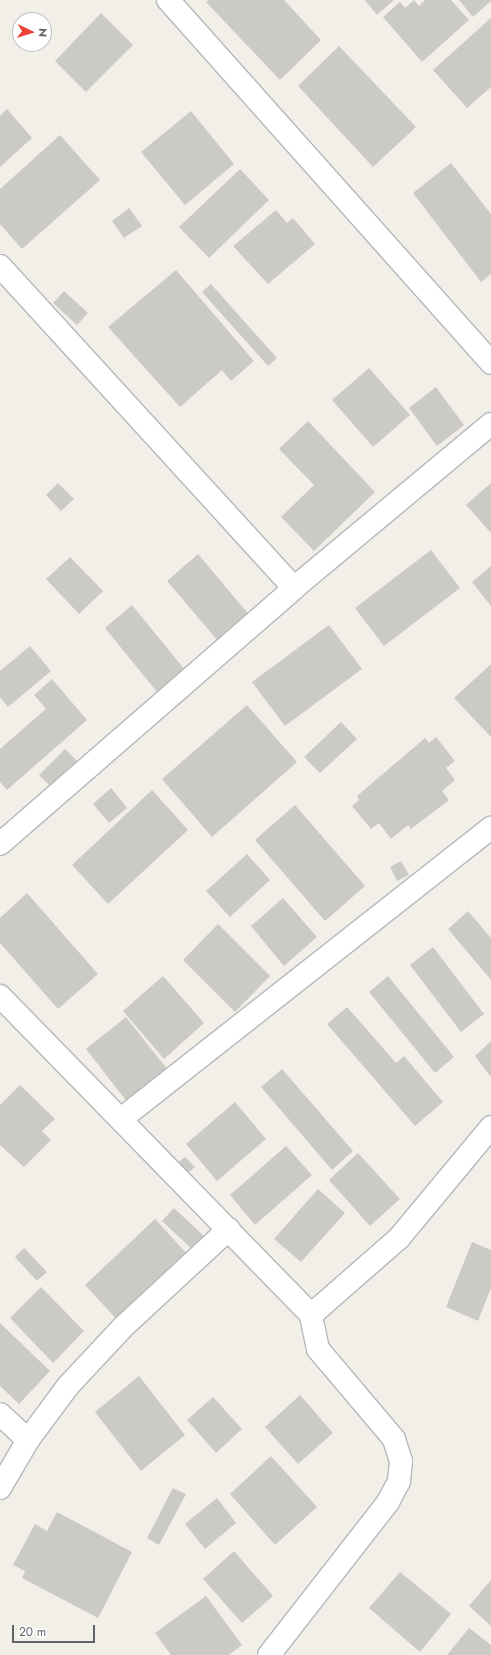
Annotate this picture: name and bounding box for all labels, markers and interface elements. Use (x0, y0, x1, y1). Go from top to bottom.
north arrow (12, 12, 52, 52)
text: N (35, 28, 51, 38)
scale bar (14, 1617, 97, 1643)
text: 20 m (19, 1623, 46, 1641)

